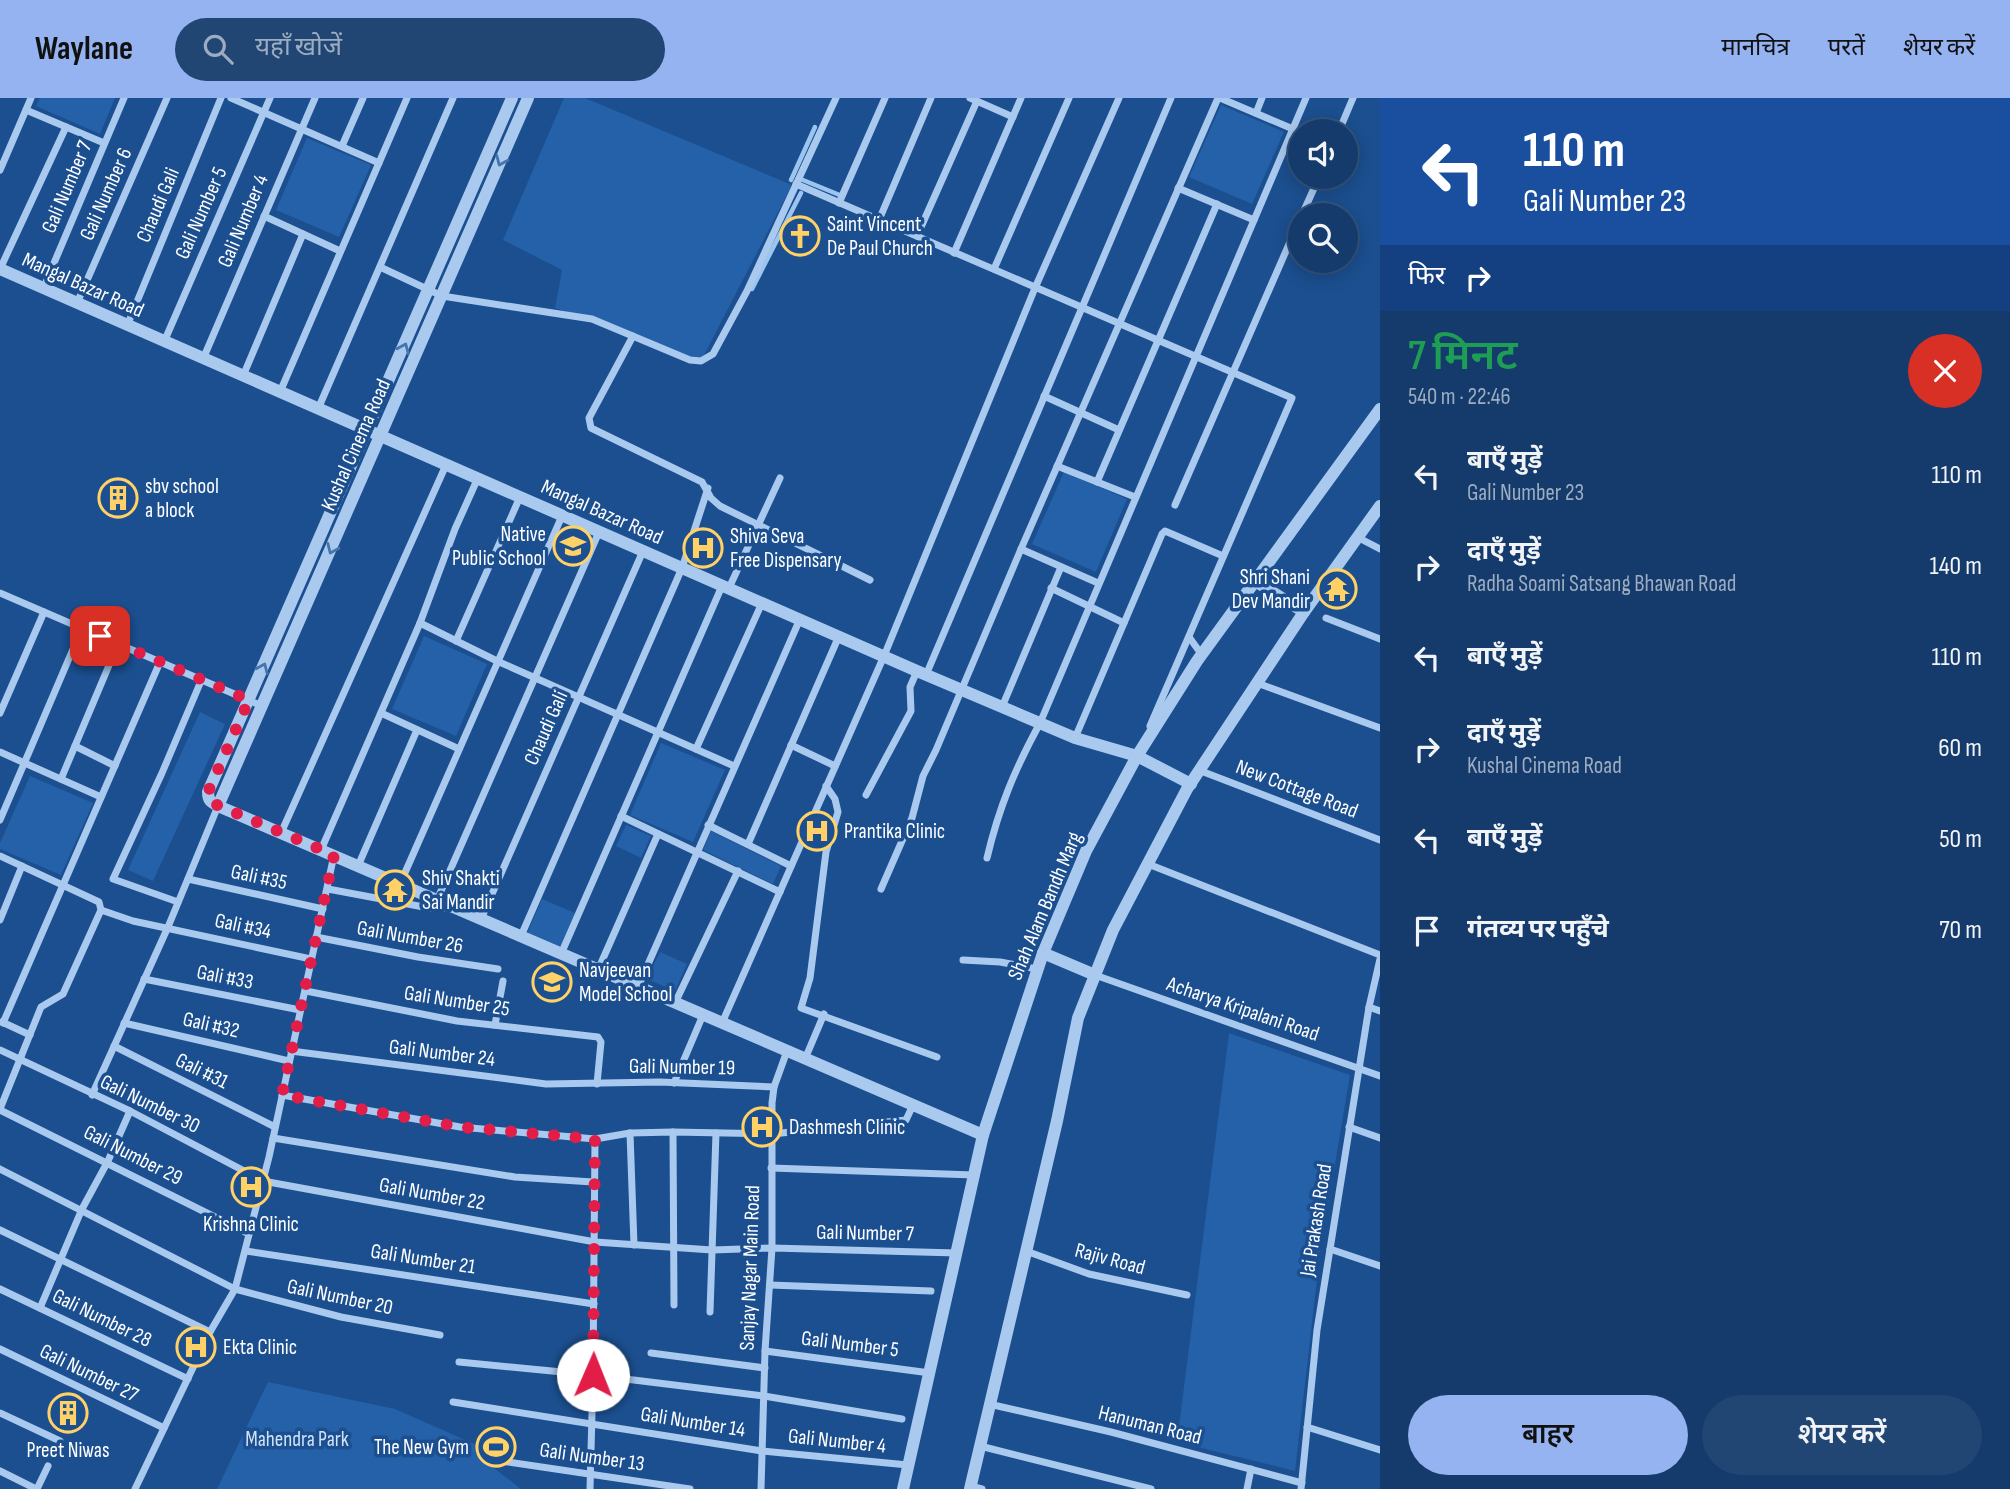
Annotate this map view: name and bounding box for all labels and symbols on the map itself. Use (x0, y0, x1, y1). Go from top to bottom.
street label: Gali Number 7 (36, 136, 98, 237)
street label: Gali Number 6 (74, 144, 138, 244)
one-way arrow (495, 153, 509, 166)
street label: Gali Number 5 (170, 163, 232, 263)
street label: Chaudi Gali (131, 164, 185, 246)
street label: Gali Number 4 (212, 171, 274, 271)
place label: Saint Vincent De Paul Church (827, 212, 933, 261)
church icon: Saint Vincent De Paul Church (779, 215, 821, 257)
street label: Mangal Bazar Road (18, 247, 148, 323)
one-way arrow (396, 342, 410, 355)
street label: Kushal Cinema Road (316, 375, 396, 515)
place label: sbv school a block (145, 474, 219, 523)
street label: Mangal Bazar Road (537, 474, 667, 550)
building icon: sbv school a block (97, 477, 139, 519)
place label: Native Public School (452, 522, 546, 571)
place label: Shiva Seva Free Dispensary (730, 524, 842, 573)
school or university icon: Native Public School (552, 525, 594, 567)
hospital icon: Shiva Seva Free Dispensary (682, 527, 724, 569)
one-way arrow (326, 542, 340, 554)
place label: Shri Shani Dev Mandir (1232, 565, 1310, 614)
temple icon: Shri Shani Dev Mandir (1316, 568, 1358, 610)
pin (70, 606, 130, 666)
one-way arrow (255, 663, 269, 675)
street label: Chaudi Gali (519, 687, 573, 769)
street label: New Cottage Road (1232, 754, 1362, 824)
hospital icon: Prantika Clinic (796, 810, 838, 852)
place label: Prantika Clinic (844, 819, 945, 844)
street label: Shah Alam Bandh Marg (1003, 828, 1087, 984)
street label: Gali #35 (229, 859, 289, 895)
place label: Shiv Shakti Sai Mandir (422, 866, 500, 915)
temple icon: Shiv Shakti Sai Mandir (374, 869, 416, 911)
street label: Gali #34 (212, 908, 274, 944)
street label: Gali Number 26 (355, 915, 465, 959)
place label: Navjeevan Model School (579, 958, 672, 1007)
street label: Gali #33 (195, 959, 255, 995)
school or university icon: Navjeevan Model School (531, 961, 573, 1003)
street label: Acharya Kripalani Road (1163, 971, 1322, 1047)
street label: Gali Number 25 (402, 980, 512, 1022)
street label: Gali #32 (180, 1006, 242, 1044)
street label: Gali Number 24 (387, 1034, 497, 1072)
street label: Gali #31 (171, 1048, 233, 1095)
street label: Gali Number 19 (629, 1054, 735, 1080)
street label: Gali Number 30 (96, 1069, 204, 1139)
hospital icon: Dashmesh Clinic (741, 1106, 783, 1148)
place label: Dashmesh Clinic (789, 1115, 905, 1140)
street label: Gali Number 29 (79, 1119, 187, 1191)
street label: Jai Prakash Road (1295, 1162, 1337, 1279)
hospital icon: Krishna Clinic (230, 1166, 272, 1208)
street label: Gali Number 22 (377, 1172, 487, 1216)
street label: Sanjay Nagar Main Road (735, 1185, 765, 1351)
place label: Krishna Clinic (203, 1212, 299, 1237)
street label: Gali Number 7 (816, 1220, 915, 1246)
street label: Gali Number 21 (369, 1238, 478, 1280)
street label: Rajiv Road (1072, 1238, 1148, 1280)
street label: Gali Number 20 (285, 1274, 395, 1320)
street label: Gali Number 28 (48, 1283, 156, 1353)
hospital icon: Ekta Clinic (175, 1326, 217, 1368)
street label: Gali Number 5 (800, 1326, 900, 1362)
place label: Ekta Clinic (223, 1335, 297, 1360)
street label: Gali Number 27 (36, 1338, 143, 1408)
position arrow (556, 1338, 630, 1412)
building icon: Preet Niwas (47, 1392, 89, 1434)
street label: Hanuman Road (1096, 1400, 1204, 1450)
street label: Gali Number 14 (639, 1401, 747, 1443)
street label: Gali Number 4 (787, 1423, 887, 1459)
sports icon: The New Gym (475, 1426, 517, 1468)
park label: Mahendra Park (245, 1427, 349, 1452)
place label: The New Gym (374, 1435, 469, 1460)
street label: Gali Number 13 (538, 1437, 646, 1477)
place label: Preet Niwas (27, 1438, 109, 1463)

